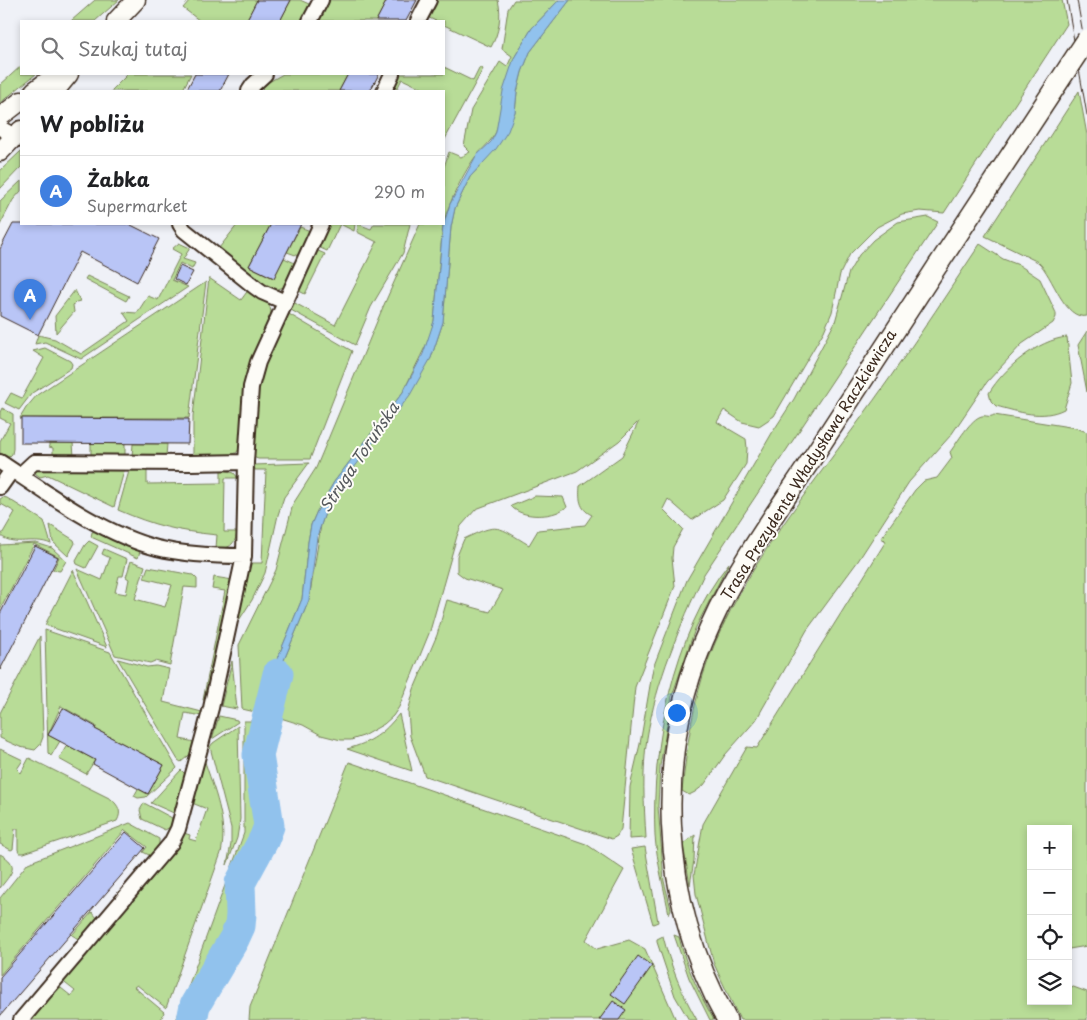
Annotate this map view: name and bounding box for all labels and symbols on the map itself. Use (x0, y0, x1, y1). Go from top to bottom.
pin: A (14, 279, 46, 320)
street label: Trasa Prezydenta Władysława Raczkiewicza (714, 324, 901, 604)
water label: Struga Toruńska (312, 396, 404, 516)
your location (664, 700, 690, 726)

